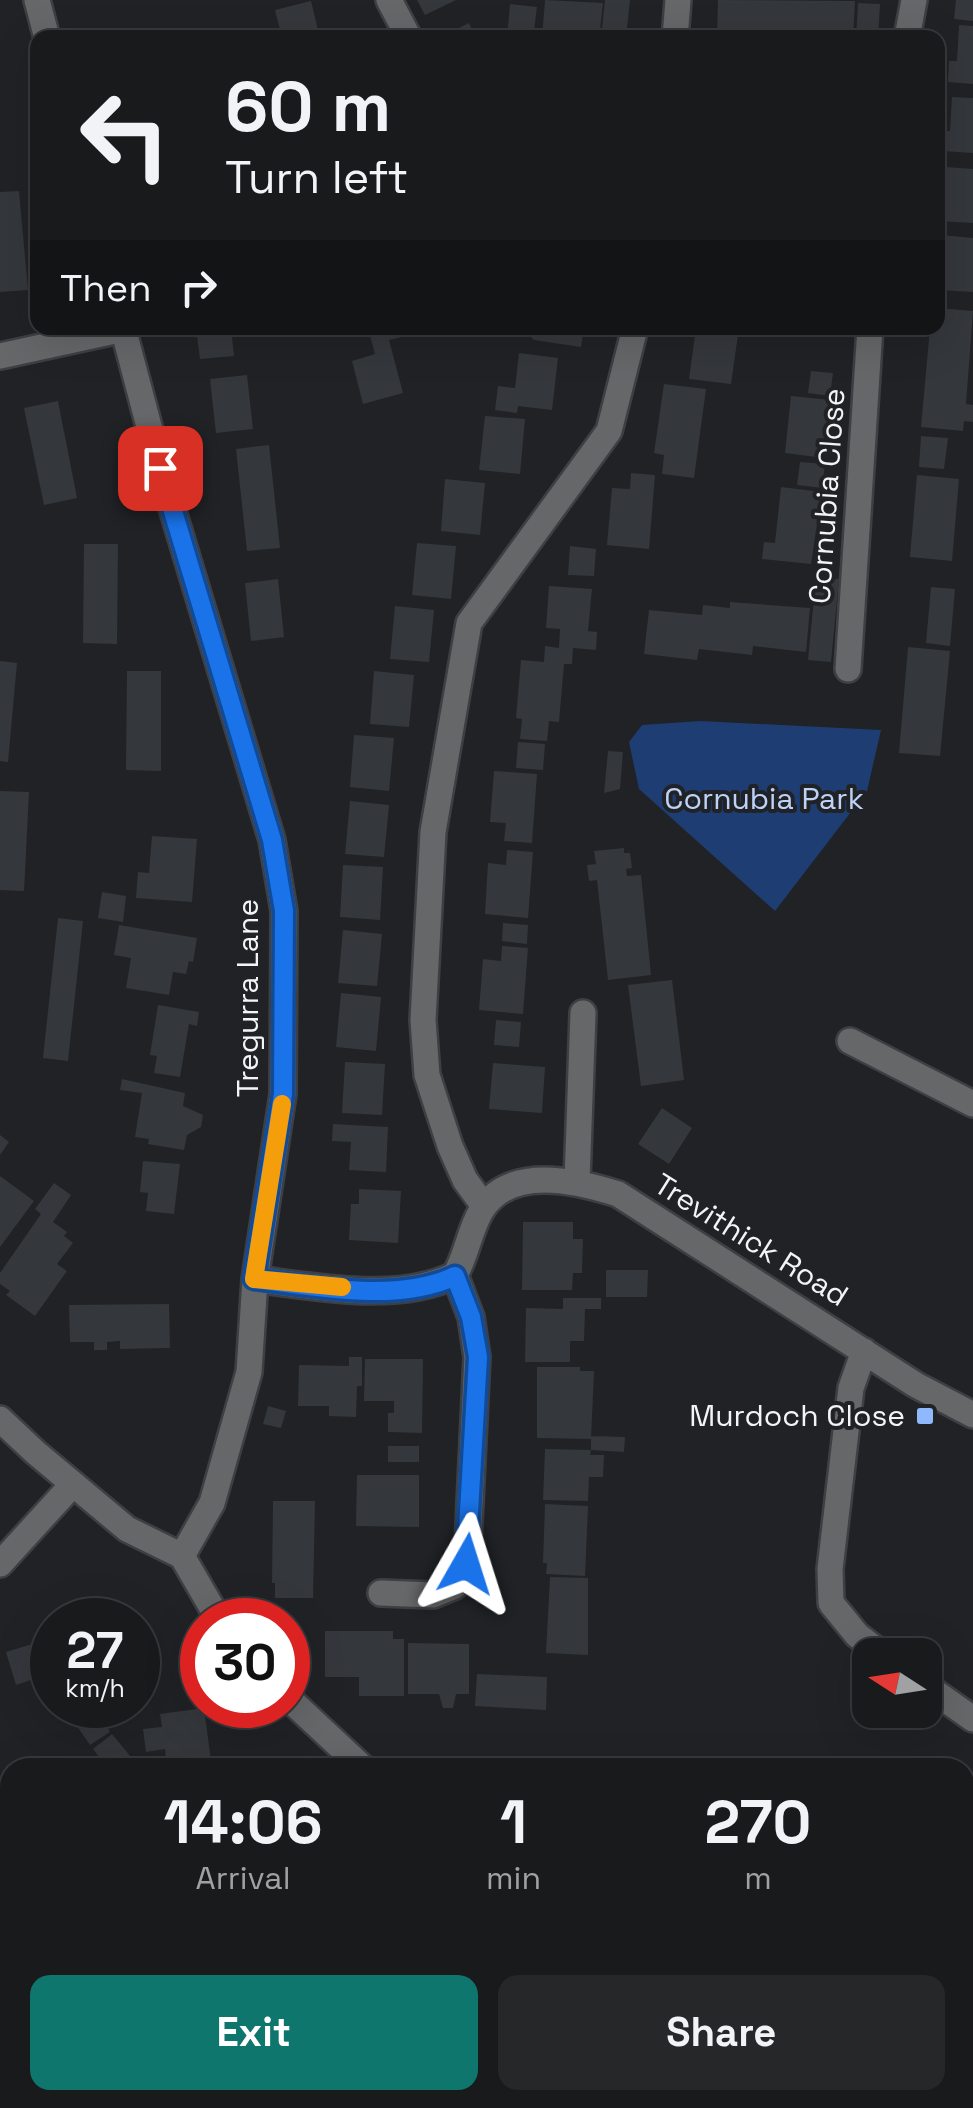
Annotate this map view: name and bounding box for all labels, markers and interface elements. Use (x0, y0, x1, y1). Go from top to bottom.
text: 60 m (225, 62, 391, 151)
icon: left (60, 70, 190, 200)
text: Turn left (225, 149, 408, 206)
icon: right (171, 260, 226, 315)
text: Then (60, 264, 151, 312)
street label: Cornubia Close (800, 387, 853, 605)
pin (118, 426, 203, 511)
icon: arrive (133, 441, 188, 496)
park label: Cornubia Park (664, 779, 864, 818)
street label: Tregurra Lane (228, 899, 267, 1097)
street label: Trevithick Road (647, 1164, 856, 1315)
place label: Murdoch Close (689, 1396, 905, 1435)
marker: Murdoch Close (914, 1405, 936, 1427)
position arrow (414, 1512, 518, 1616)
speed limit sign: 30 (180, 1598, 310, 1728)
text: 27 (67, 1619, 123, 1683)
north arrow (852, 1638, 942, 1728)
map controls (852, 1638, 942, 1728)
text: km/h (65, 1672, 125, 1704)
text: 14:06 (163, 1784, 323, 1861)
text: 1 (500, 1784, 527, 1861)
text: 270 (705, 1784, 811, 1861)
text: Arrival (195, 1858, 291, 1898)
text: min (486, 1858, 541, 1898)
text: m (744, 1858, 772, 1898)
button: Exit (30, 1975, 478, 2090)
button: Share (498, 1975, 945, 2090)

